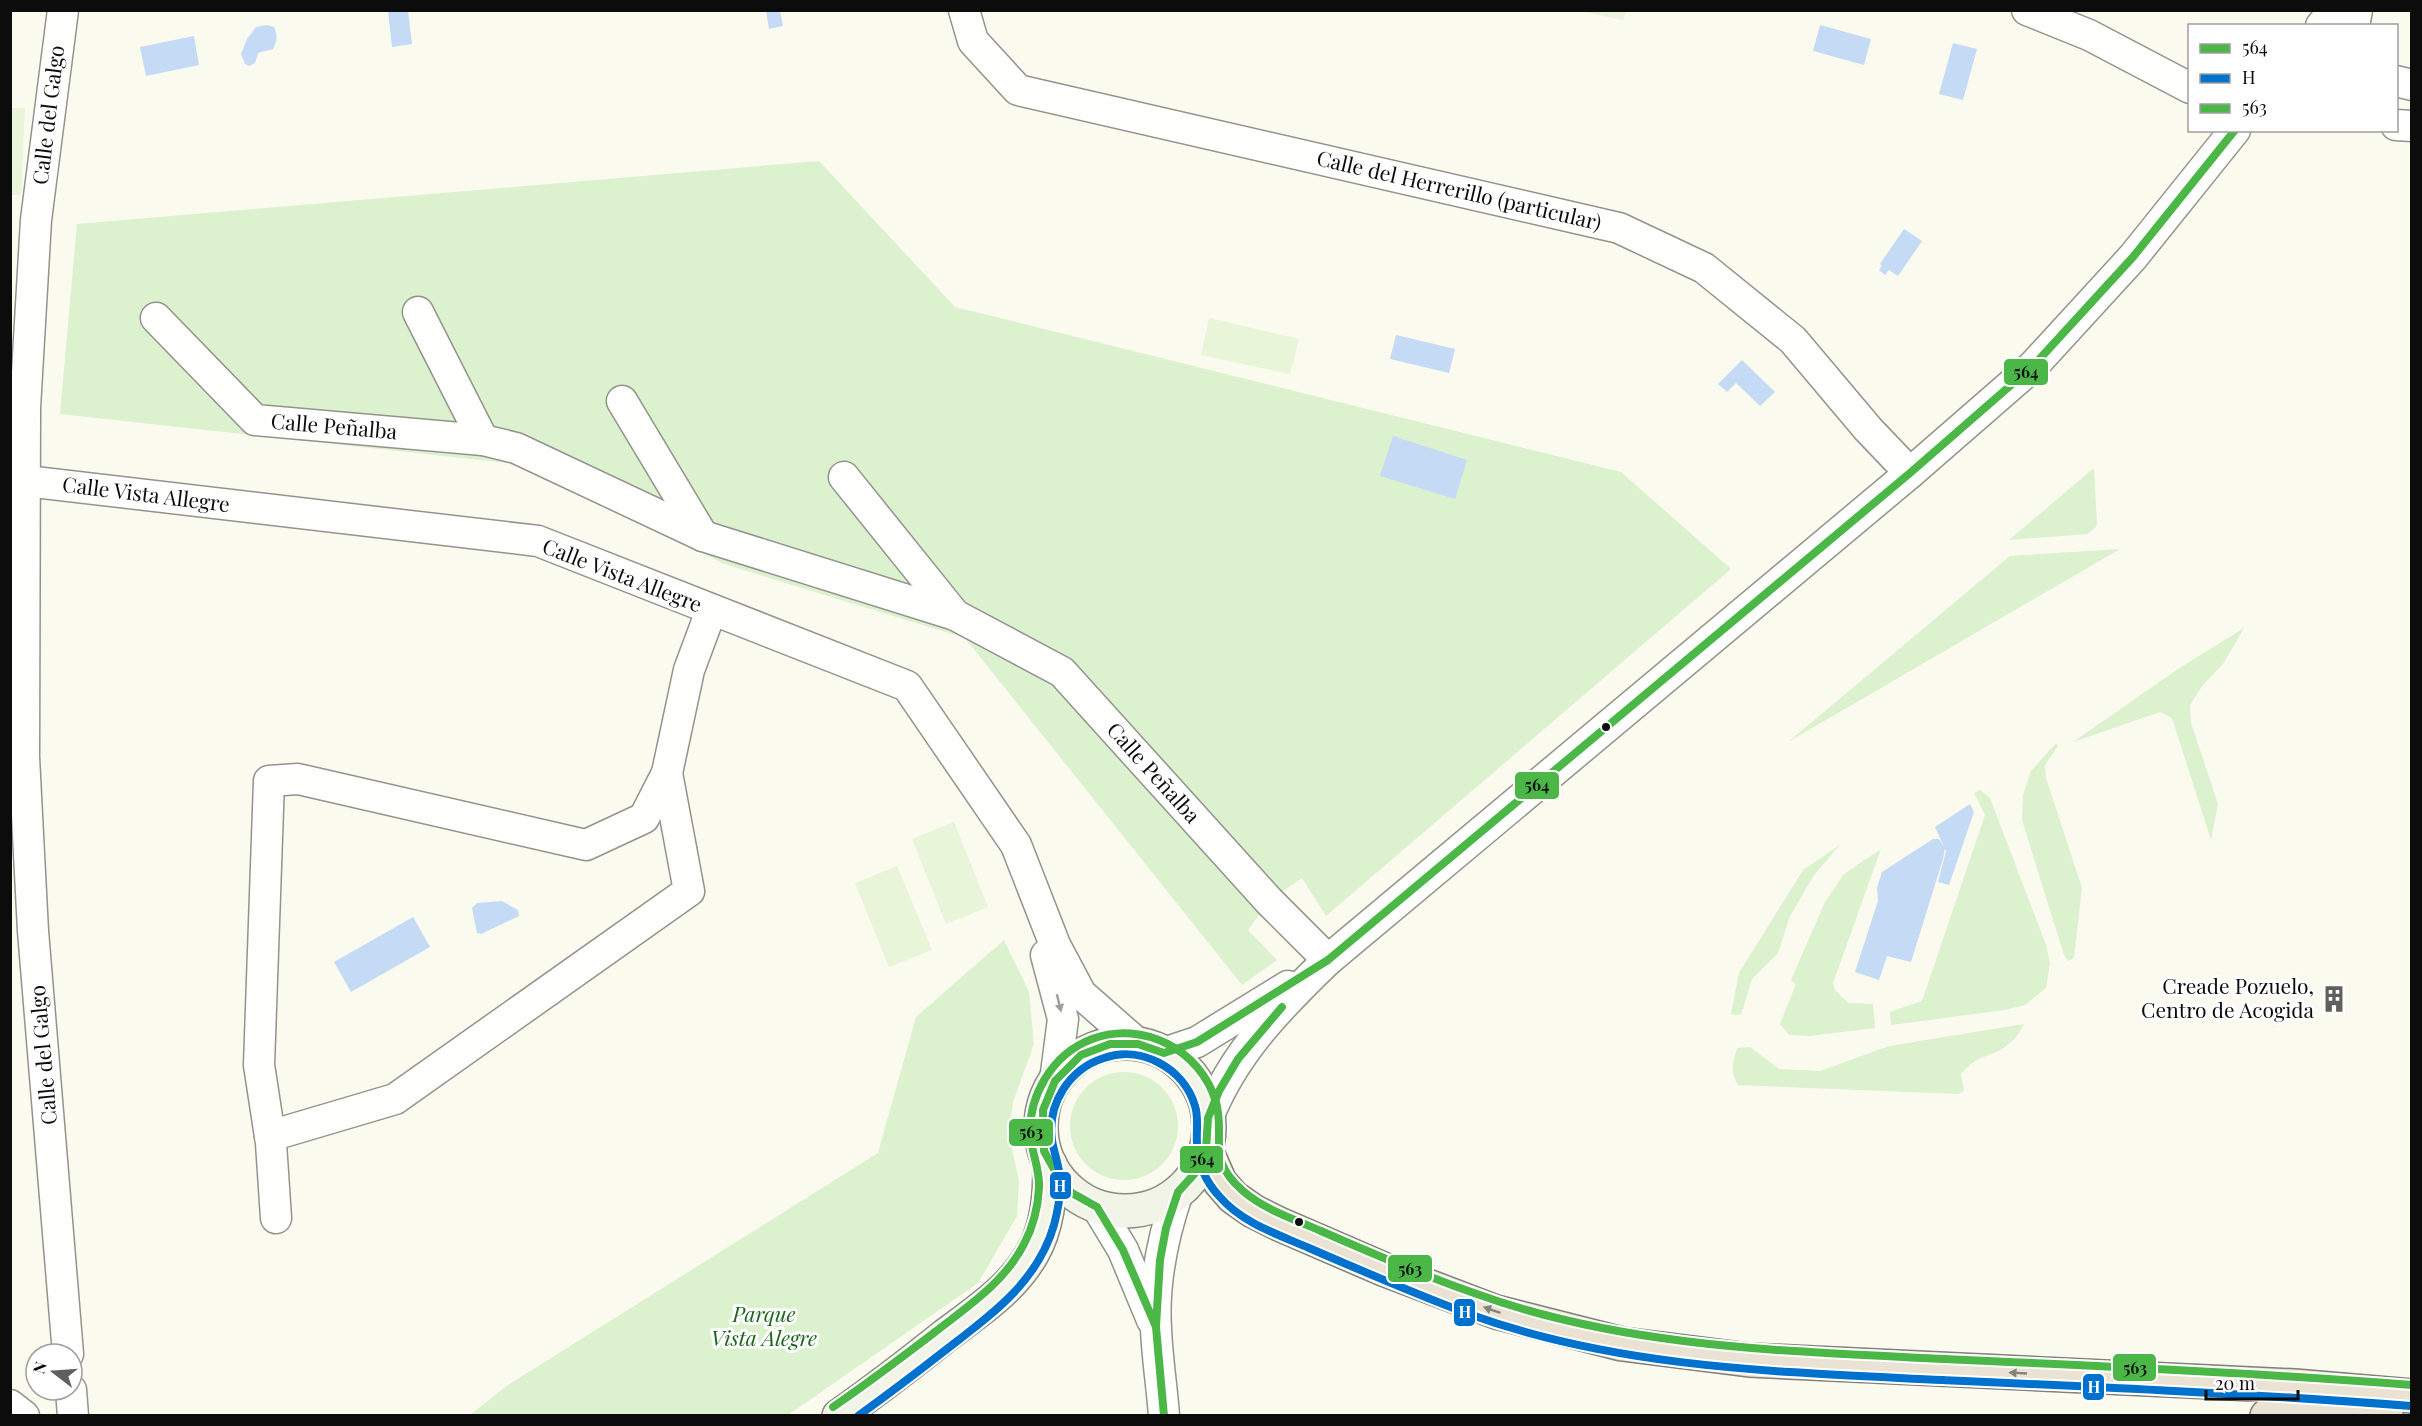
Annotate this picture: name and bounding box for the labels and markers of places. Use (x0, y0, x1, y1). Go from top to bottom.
unlabelled marker (1600, 721, 1612, 733)
place label: Creade Pozuelo, Centro de Acogida (2141, 971, 2315, 1023)
building icon: Creade Pozuelo, Centro de Acogida (2319, 984, 2349, 1014)
unlabelled marker (1293, 1216, 1305, 1228)

